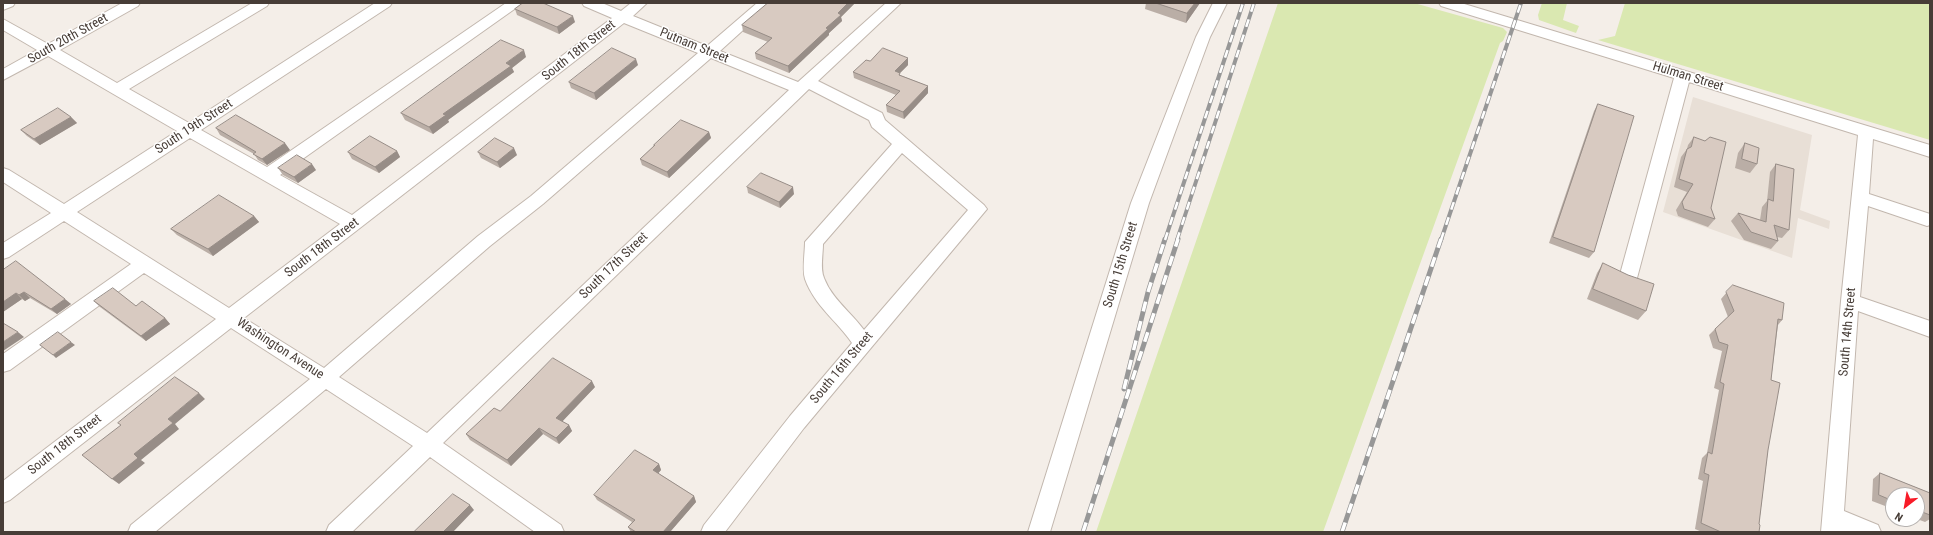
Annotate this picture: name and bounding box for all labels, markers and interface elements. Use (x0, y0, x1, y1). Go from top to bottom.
street label: South 20th Street (25, 11, 111, 67)
street label: South 18th Street (539, 17, 619, 85)
street label: Putnam Street (657, 25, 731, 67)
street label: Hulman Street (1651, 59, 1725, 95)
street label: South 19th Street (152, 96, 236, 158)
street label: South 18th Street (282, 215, 362, 281)
street label: South 15th Street (1101, 220, 1141, 310)
street label: South 17th Street (577, 229, 651, 303)
street label: South 14th Street (1836, 287, 1860, 377)
street label: Washington Avenue (233, 315, 327, 383)
street label: South 16th Street (807, 329, 877, 407)
street label: South 18th Street (25, 411, 105, 479)
north arrow (1885, 487, 1925, 527)
text: N (1893, 510, 1905, 524)

